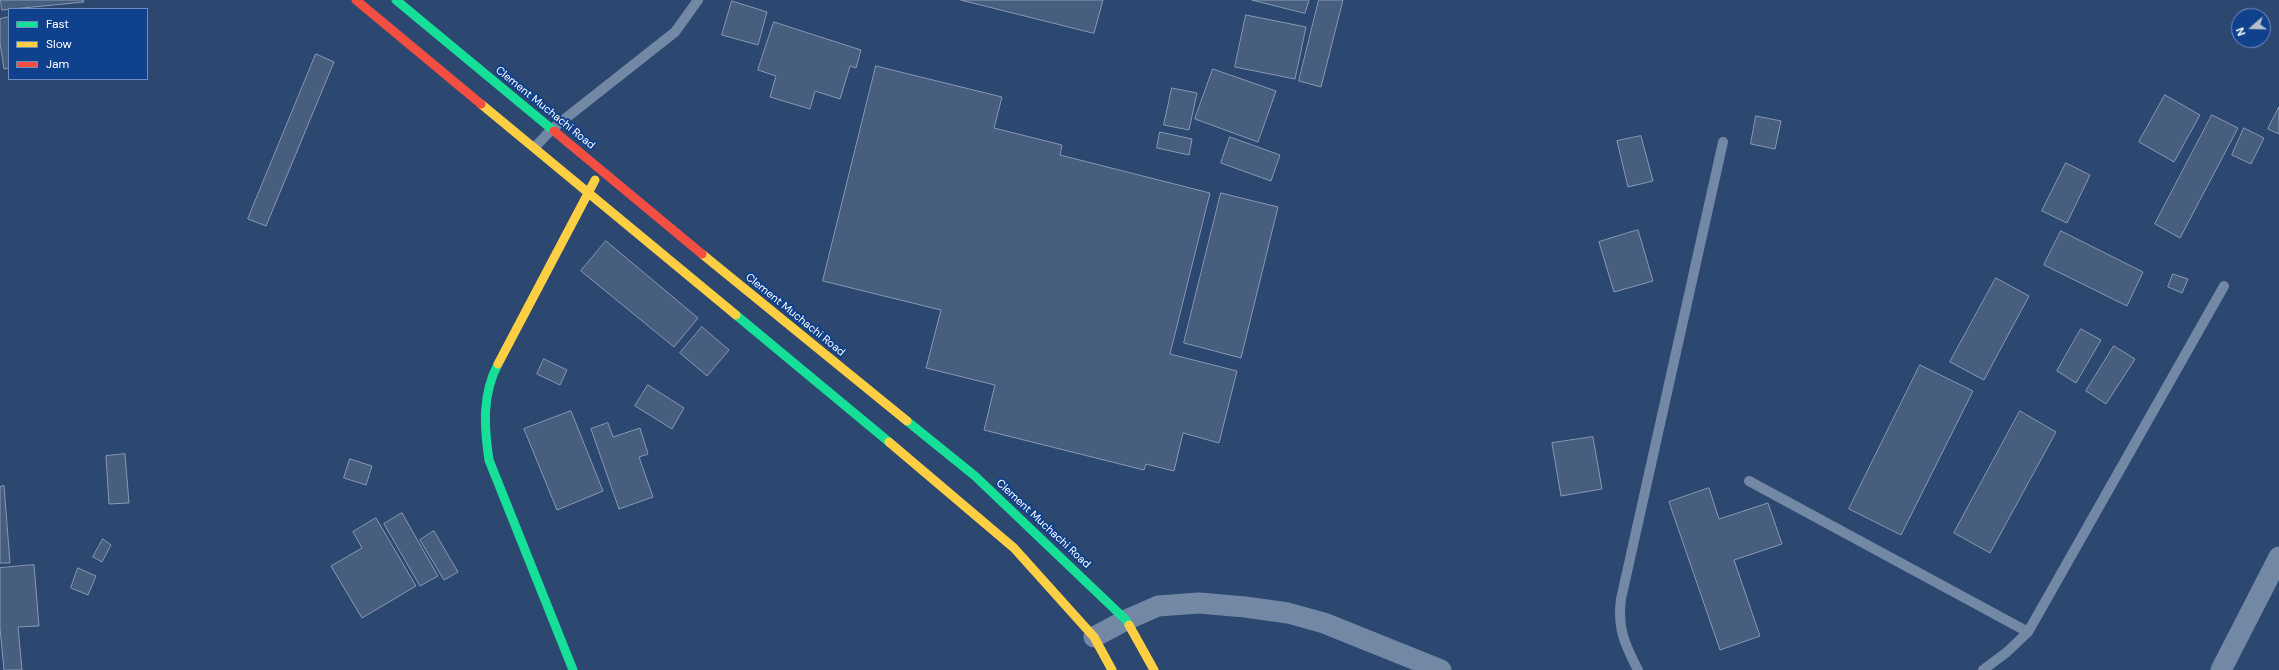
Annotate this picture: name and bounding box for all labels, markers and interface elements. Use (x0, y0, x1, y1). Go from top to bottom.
legend (8, 8, 148, 80)
north arrow (2231, 8, 2271, 48)
text: Fast (46, 16, 69, 32)
text: N (2233, 26, 2249, 38)
text: Slow (46, 36, 72, 52)
text: Jam (46, 56, 69, 72)
street label: Clement Muchachi Road (493, 64, 597, 152)
street label: Clement Muchachi Road (743, 271, 847, 359)
street label: Clement Muchachi Road (993, 477, 1093, 571)

